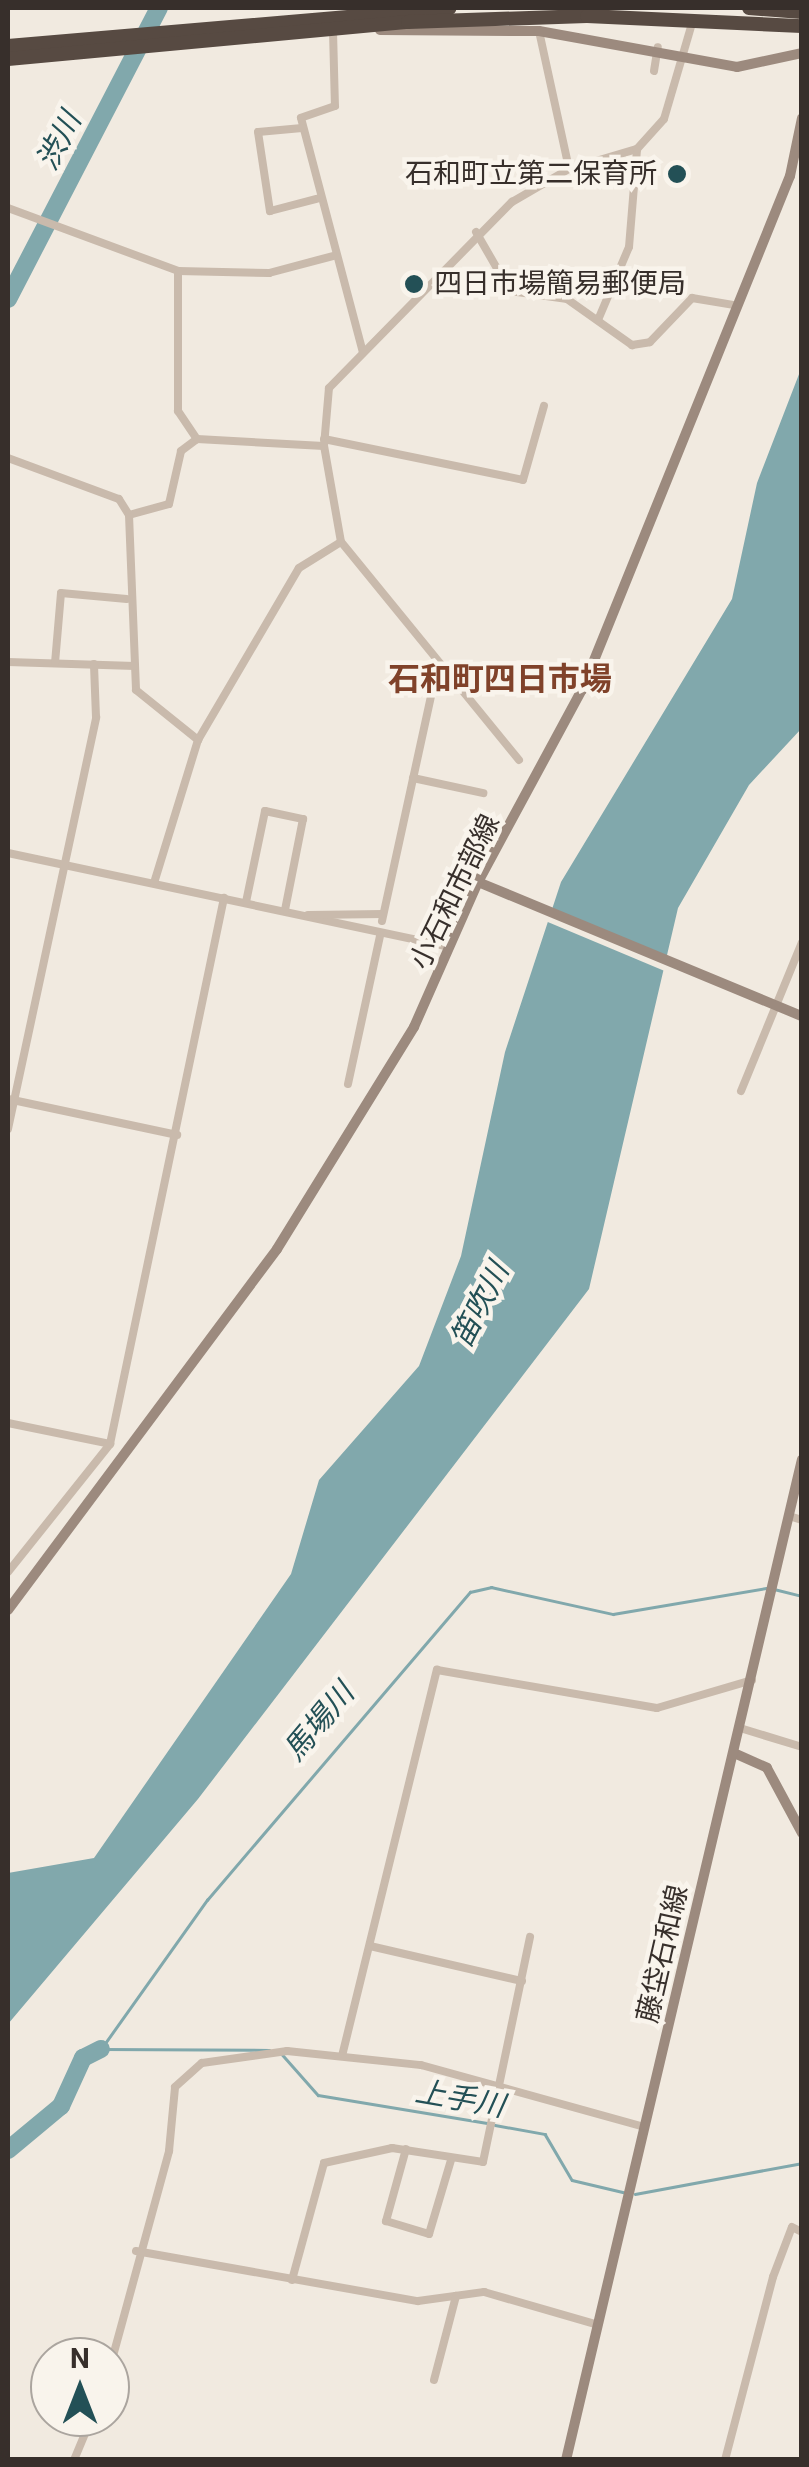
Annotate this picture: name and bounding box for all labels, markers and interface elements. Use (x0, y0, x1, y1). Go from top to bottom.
water label: 渋川 (29, 106, 89, 176)
place label: 石和町立第二保育所 (405, 157, 657, 191)
marker: 石和町立第二保育所 (666, 163, 688, 185)
place label: 四日市場簡易郵便局 (434, 267, 686, 301)
marker: 四日市場簡易郵便局 (403, 273, 425, 295)
district label: 石和町四日市場 (388, 660, 612, 698)
street label: 小石和市部線 (403, 809, 507, 975)
water label: 笛吹川 (444, 1257, 516, 1353)
water label: 馬場川 (276, 1676, 362, 1768)
street label: 藤垈石和線 (631, 1882, 695, 2026)
water label: 上手川 (413, 2073, 507, 2125)
north arrow (30, 2337, 130, 2437)
text: N (70, 2342, 90, 2375)

